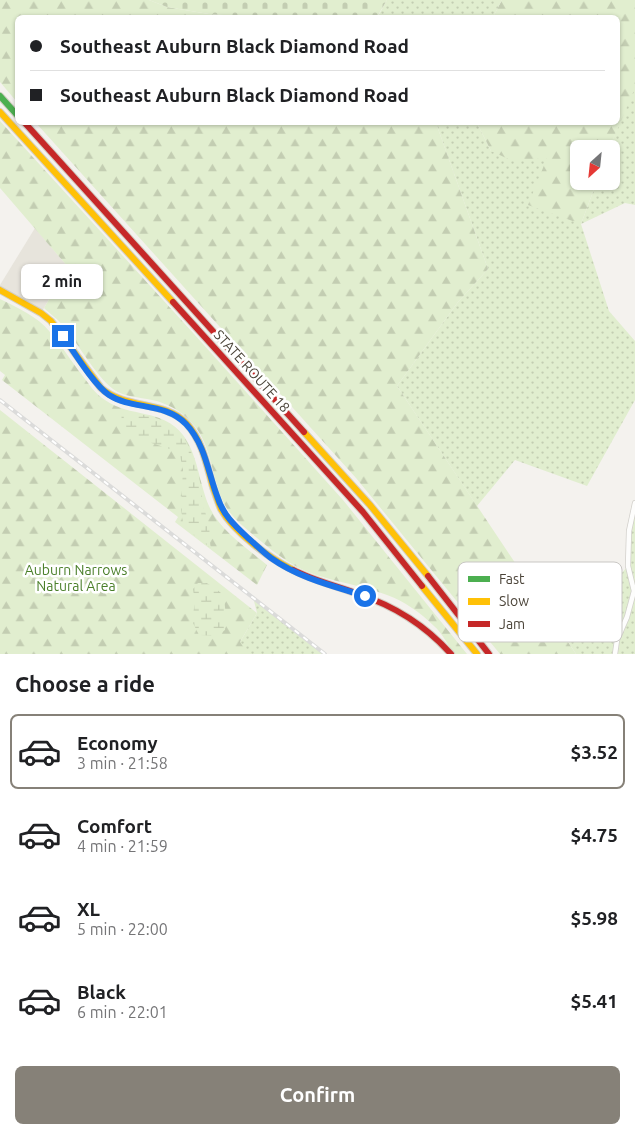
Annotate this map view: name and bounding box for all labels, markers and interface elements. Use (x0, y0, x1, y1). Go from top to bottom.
text: Southeast Auburn Black Diamond Road (60, 35, 409, 57)
text: Southeast Auburn Black Diamond Road (60, 84, 409, 106)
north arrow (570, 140, 620, 190)
map controls (570, 140, 620, 190)
callout: 2 min (22, 264, 104, 298)
text: 2 min (42, 272, 82, 290)
route end (52, 325, 74, 347)
street label: STATE ROUTE 18 (211, 327, 293, 416)
park label: Auburn Narrows Natural Area (25, 562, 127, 594)
legend (458, 562, 622, 642)
text: Fast (499, 571, 525, 587)
route start (354, 585, 376, 607)
text: Slow (499, 593, 529, 609)
text: Jam (499, 616, 525, 632)
text: Choose a ride (15, 671, 155, 696)
icon: car (17, 729, 62, 774)
text: Economy (77, 732, 158, 754)
text: $3.52 (570, 741, 618, 763)
text: 3 min · 21:58 (77, 754, 168, 772)
icon: car (17, 812, 62, 857)
text: Comfort (77, 815, 152, 837)
text: $4.75 (570, 824, 618, 846)
text: 4 min · 21:59 (77, 837, 168, 855)
icon: car (17, 895, 62, 940)
text: XL (77, 898, 100, 920)
text: $5.98 (570, 907, 618, 929)
text: 5 min · 22:00 (77, 920, 168, 938)
icon: car (17, 978, 62, 1023)
text: Black (77, 981, 126, 1003)
text: $5.41 (570, 990, 618, 1012)
text: 6 min · 22:01 (77, 1003, 168, 1021)
button: Confirm (15, 1066, 620, 1124)

